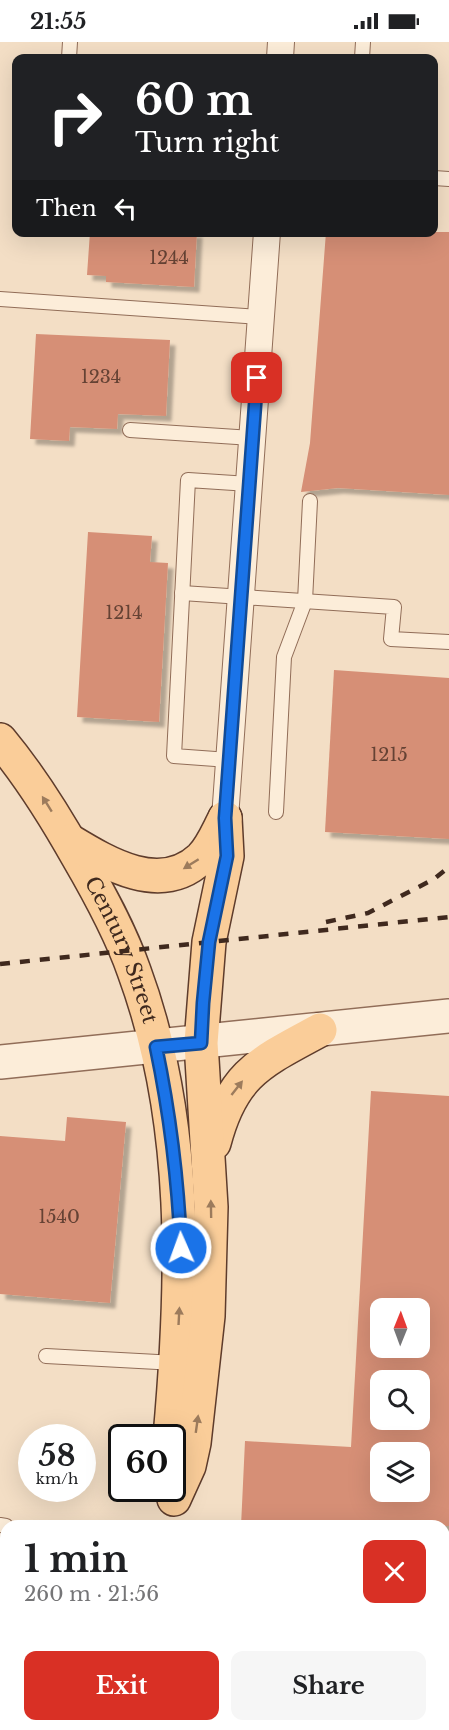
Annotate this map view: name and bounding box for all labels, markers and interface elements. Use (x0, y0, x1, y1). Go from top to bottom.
text: 21:55 (30, 8, 86, 35)
text: 60 m (135, 74, 253, 126)
icon: right (36, 78, 114, 156)
text: Turn right (135, 126, 279, 159)
icon: left (109, 192, 142, 225)
text: Then (36, 195, 97, 222)
house number: 1244 (149, 247, 189, 269)
pin (231, 352, 282, 403)
icon: arrive (240, 361, 273, 394)
house number: 1234 (81, 366, 121, 388)
house number: 1214 (105, 602, 143, 624)
house number: 1215 (370, 744, 408, 766)
one-way arrow (41, 796, 52, 812)
one-way arrow (183, 859, 199, 870)
street label: Century Street (79, 872, 163, 1027)
one-way arrow (231, 1081, 243, 1097)
one-way arrow (206, 1199, 216, 1218)
house number: 1540 (38, 1206, 80, 1228)
position arrow (149, 1216, 213, 1280)
north arrow (370, 1298, 430, 1358)
map controls (370, 1298, 430, 1502)
one-way arrow (174, 1306, 183, 1325)
button: search (370, 1370, 430, 1430)
one-way arrow (192, 1414, 202, 1433)
speed limit sign: 60 (108, 1424, 186, 1502)
text: 58 (39, 1437, 75, 1474)
button: layers (370, 1442, 430, 1502)
text: km/h (36, 1469, 78, 1488)
text: 1 min (24, 1537, 128, 1582)
button: close (363, 1540, 426, 1603)
text: 260 m · 21:56 (24, 1582, 159, 1606)
button: Exit (24, 1651, 219, 1720)
button: Share (231, 1651, 426, 1720)

